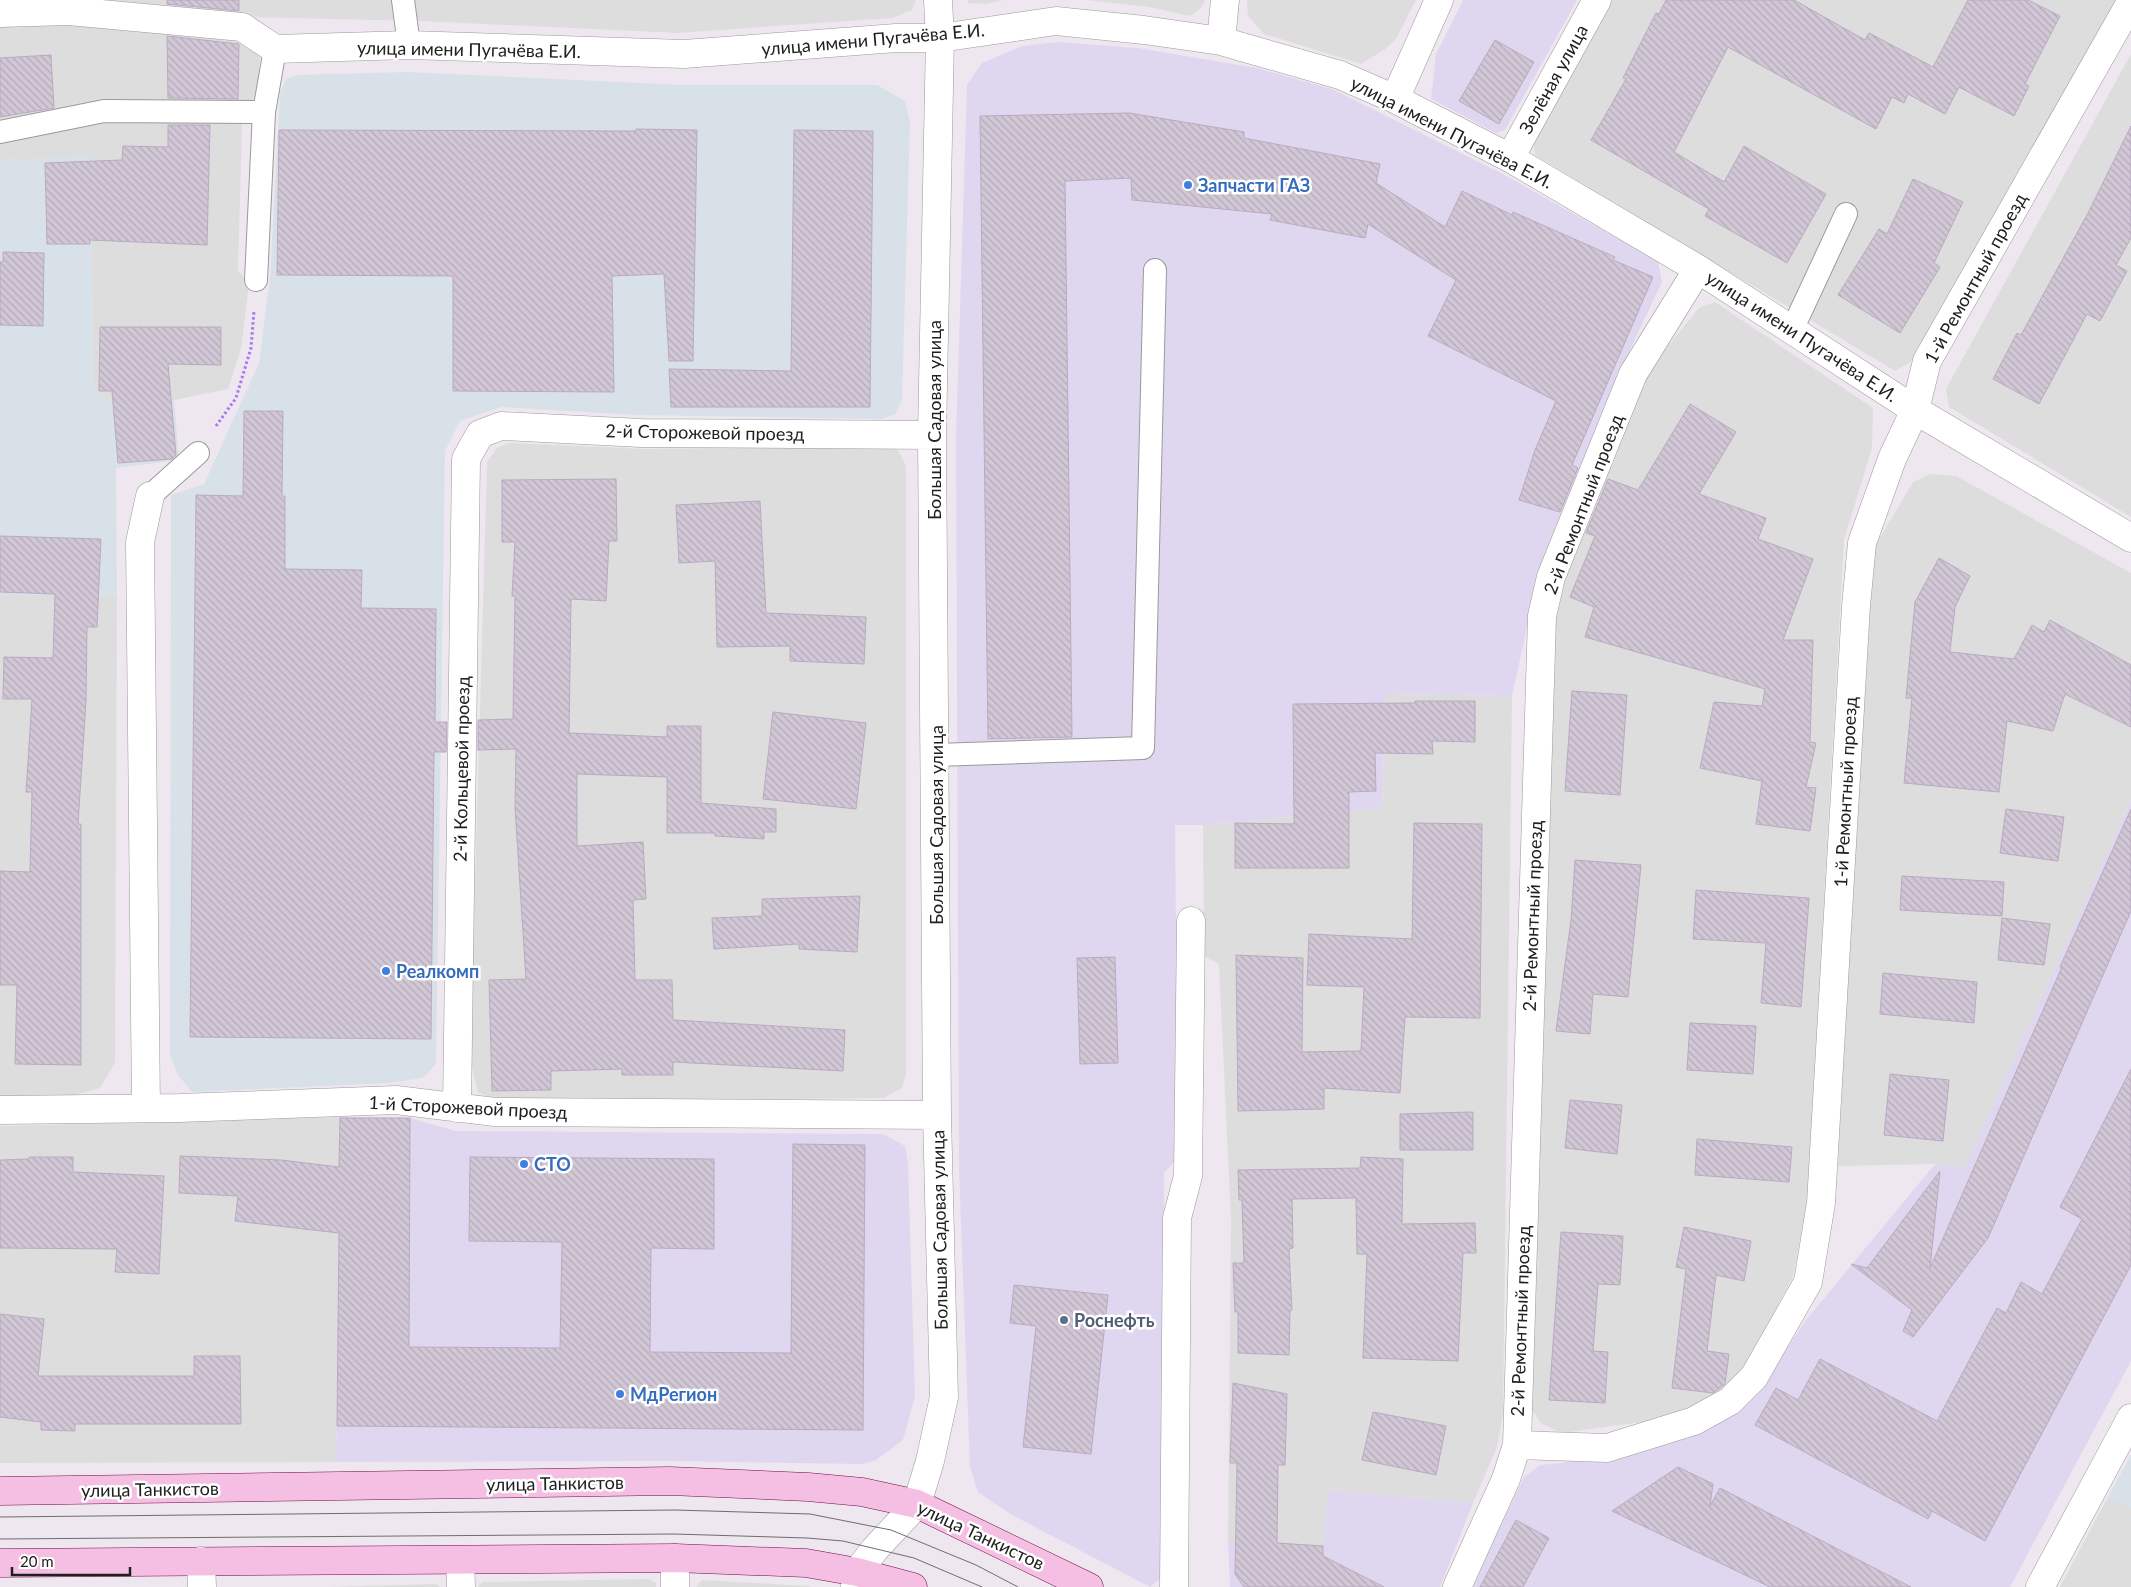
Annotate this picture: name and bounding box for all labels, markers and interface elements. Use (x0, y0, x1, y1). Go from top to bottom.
street label: улица имени Пугачёва Е.И. (760, 18, 986, 60)
street label: Зелёная улица (1514, 21, 1592, 137)
street label: улица имени Пугачёва Е.И. (357, 36, 581, 62)
street label: улица имени Пугачёва Е.И. (1347, 71, 1557, 193)
place label: Запчасти ГАЗ (1198, 174, 1310, 196)
marker: Запчасти ГАЗ (1182, 179, 1194, 191)
street label: 1-й Ремонтный проезд (1919, 189, 2031, 367)
street label: улица имени Пугачёва Е.И. (1702, 266, 1902, 406)
street label: Большая Садовая улица (923, 320, 945, 520)
street label: 2-й Ремонтный проезд (1538, 411, 1628, 597)
street label: 2-й Сторожевой проезд (605, 419, 805, 445)
street label: 2-й Кольцевой проезд (448, 676, 474, 862)
street label: 1-й Ремонтный проезд (1829, 696, 1861, 888)
street label: Большая Садовая улица (925, 725, 947, 925)
street label: 2-й Ремонтный проезд (1518, 820, 1546, 1012)
place label: Реалкомп (396, 960, 479, 982)
marker: Реалкомп (380, 965, 392, 977)
street label: 1-й Сторожевой проезд (368, 1091, 568, 1123)
street label: Большая Садовая улица (926, 1130, 952, 1330)
place label: СТО (534, 1153, 571, 1175)
marker: СТО (518, 1158, 530, 1170)
street label: 2-й Ремонтный проезд (1506, 1225, 1534, 1417)
place label: Роснефть (1074, 1309, 1155, 1331)
marker: Роснефть (1058, 1314, 1070, 1326)
place label: МдРегион (630, 1383, 717, 1405)
marker: МдРегион (614, 1388, 626, 1400)
street label: улица Танкистов (486, 1471, 624, 1495)
street label: улица Танкистов (81, 1477, 219, 1501)
street label: улица Танкистов (914, 1496, 1048, 1574)
scale bar (12, 1544, 130, 1576)
text: 20 m (20, 1552, 54, 1570)

